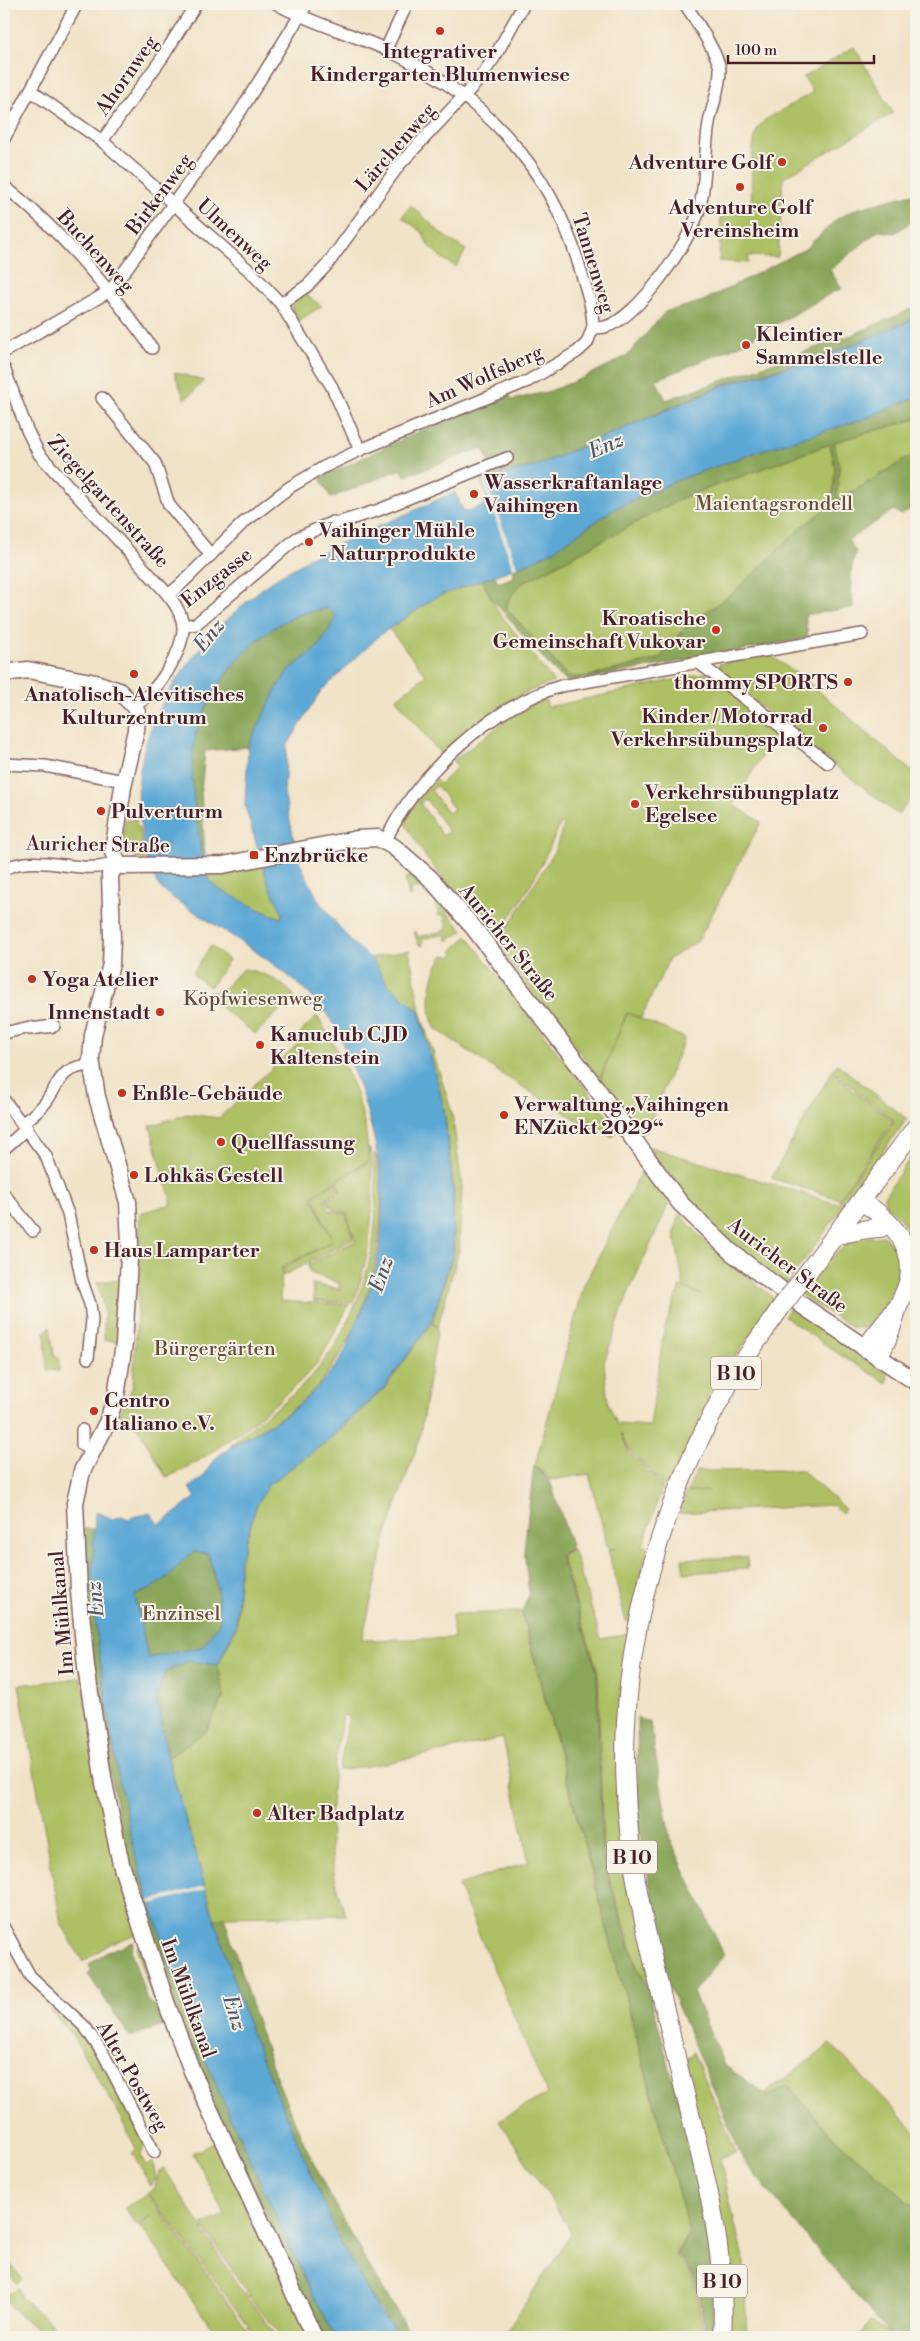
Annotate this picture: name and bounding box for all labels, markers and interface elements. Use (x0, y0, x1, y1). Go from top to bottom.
marker: Integrativer Kindergarten Blumenwiese (434, 25, 446, 37)
street label: Ahornweg (90, 31, 164, 121)
scale bar (728, 32, 874, 64)
place label: Integrativer Kindergarten Blumenwiese (310, 40, 570, 88)
text: 100 m (735, 41, 777, 60)
street label: Lärchenweg (351, 98, 442, 198)
street label: Birkenweg (121, 149, 199, 241)
place label: Adventure Golf (627, 151, 775, 176)
marker: Adventure Golf (776, 156, 788, 168)
marker: Adventure Golf Vereinsheim (734, 181, 746, 193)
street label: Ulmenweg (191, 194, 277, 277)
place label: Adventure Golf Vereinsheim (667, 196, 815, 244)
street label: Buchenweg (50, 204, 139, 299)
street label: Tannenweg (566, 211, 620, 317)
place label: Kleintier Sammelstelle (756, 323, 883, 371)
marker: Kleintier Sammelstelle (740, 339, 752, 351)
street label: Am Wolfsberg (421, 340, 548, 415)
water label: Enz (584, 427, 628, 465)
street label: Ziegelgartenstraße (42, 430, 174, 574)
place label: Wasserkraftanlage Vaihingen (483, 471, 663, 519)
marker: Wasserkraftanlage Vaihingen (468, 488, 480, 500)
park label: Maientagsrondell (695, 492, 853, 517)
place label: Vaihinger Mühle - Naturprodukte (318, 519, 476, 567)
marker: Vaihinger Mühle - Naturprodukte (303, 536, 315, 548)
street label: Enzgasse (176, 543, 258, 614)
place label: Kroatische Gemeinschaft Vukovar (493, 607, 706, 655)
water label: Enz (188, 614, 231, 658)
marker: Kroatische Gemeinschaft Vukovar (710, 624, 722, 636)
marker: Anatolisch-Alevitisches Kulturzentrum (128, 668, 140, 680)
place label: thommy SPORTS (674, 671, 838, 696)
marker: thommy SPORTS (842, 676, 854, 688)
place label: Anatolisch-Alevitisches Kulturzentrum (23, 683, 244, 731)
place label: Kinder / Motorrad Verkehrsübungsplatz (610, 705, 813, 753)
marker: Kinder / Motorrad Verkehrsübungsplatz (817, 722, 829, 734)
place label: Verkehrsübungplatz Egelsee (644, 781, 839, 829)
marker: Verkehrsübungplatz Egelsee (629, 798, 641, 810)
place label: Pulverturm (111, 800, 223, 825)
marker: Pulverturm (95, 805, 107, 817)
street label: Auricher Straße (25, 832, 170, 859)
place label: Enzbrücke (264, 844, 368, 869)
marker: Enzbrücke (248, 849, 260, 861)
street label: Auricher Straße (452, 878, 563, 1007)
place label: Yoga Atelier (42, 968, 159, 993)
marker: Yoga Atelier (26, 973, 38, 985)
park label: Köpfwiesenweg (183, 987, 323, 1012)
place label: Innenstadt (48, 1001, 151, 1026)
marker: Innenstadt (154, 1006, 166, 1018)
place label: Kanuclub CJD Kaltenstein (270, 1023, 408, 1071)
marker: Kanuclub CJD Kaltenstein (254, 1039, 266, 1051)
place label: Enßle-Gebäude (132, 1082, 283, 1107)
marker: Enßle-Gebäude (116, 1087, 128, 1099)
place label: Verwaltung „Vaihingen ENZückt 2029“ (513, 1093, 729, 1141)
marker: Verwaltung „Vaihingen ENZückt 2029“ (498, 1109, 510, 1121)
place label: Quellfassung (231, 1131, 355, 1156)
marker: Quellfassung (215, 1136, 227, 1148)
place label: Lohkäs Gestell (144, 1164, 284, 1189)
marker: Lohkäs Gestell (128, 1169, 140, 1181)
street label: Auricher Straße (721, 1212, 852, 1319)
place label: Haus Lamparter (104, 1239, 260, 1264)
marker: Haus Lamparter (88, 1244, 100, 1256)
water label: Enz (364, 1253, 400, 1296)
park label: Bürgergärten (153, 1337, 276, 1362)
road number: B 10 (711, 1356, 761, 1390)
place label: Centro Italiano e.V. (104, 1389, 215, 1437)
marker: Centro Italiano e.V. (88, 1405, 100, 1417)
street label: Im Mühlkanal (45, 1549, 80, 1676)
water label: Enz (81, 1580, 111, 1619)
park label: Enzinsel (142, 1602, 220, 1627)
place label: Alter Badplatz (266, 1802, 404, 1827)
marker: Alter Badplatz (251, 1807, 263, 1819)
road number: B 10 (607, 1840, 657, 1874)
street label: Im Mühlkanal (154, 1935, 221, 2062)
water label: Enz (216, 1992, 252, 2034)
street label: Alter Postweg (90, 2016, 174, 2137)
road number: B 10 (697, 2264, 747, 2298)

